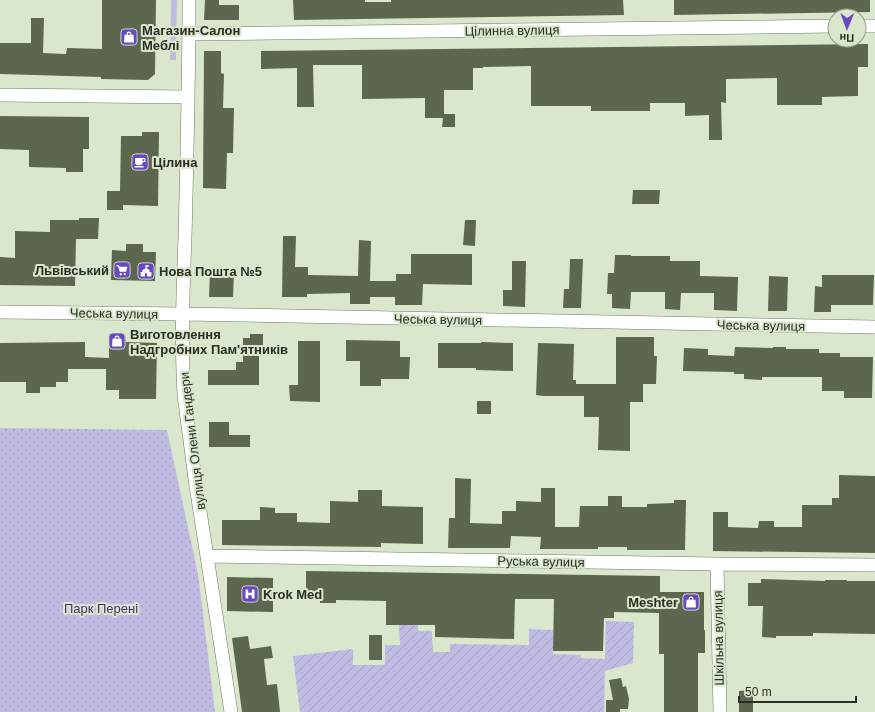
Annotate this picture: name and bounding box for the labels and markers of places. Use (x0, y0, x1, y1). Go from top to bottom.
place label: Магазин-Салон Меблі (142, 23, 240, 53)
shop icon: Магазин-Салон Меблі (119, 27, 139, 47)
cafe icon: Цілина (130, 152, 150, 172)
place label: Цілина (153, 155, 198, 170)
supermarket icon: Львівський (112, 260, 132, 280)
public building icon: Нова Пошта №5 (136, 261, 156, 281)
place label: Львівський (35, 263, 109, 278)
place label: Нова Пошта №5 (159, 264, 262, 279)
place label: Виготовлення Надгробних Пам'ятників (130, 327, 288, 357)
shop icon: Виготовлення Надгробних Пам'ятників (107, 331, 127, 351)
hospital icon: Krok Med (240, 584, 260, 604)
place label: Krok Med (263, 587, 322, 602)
shop icon: Meshter (681, 592, 701, 612)
place label: Meshter (628, 595, 678, 610)

